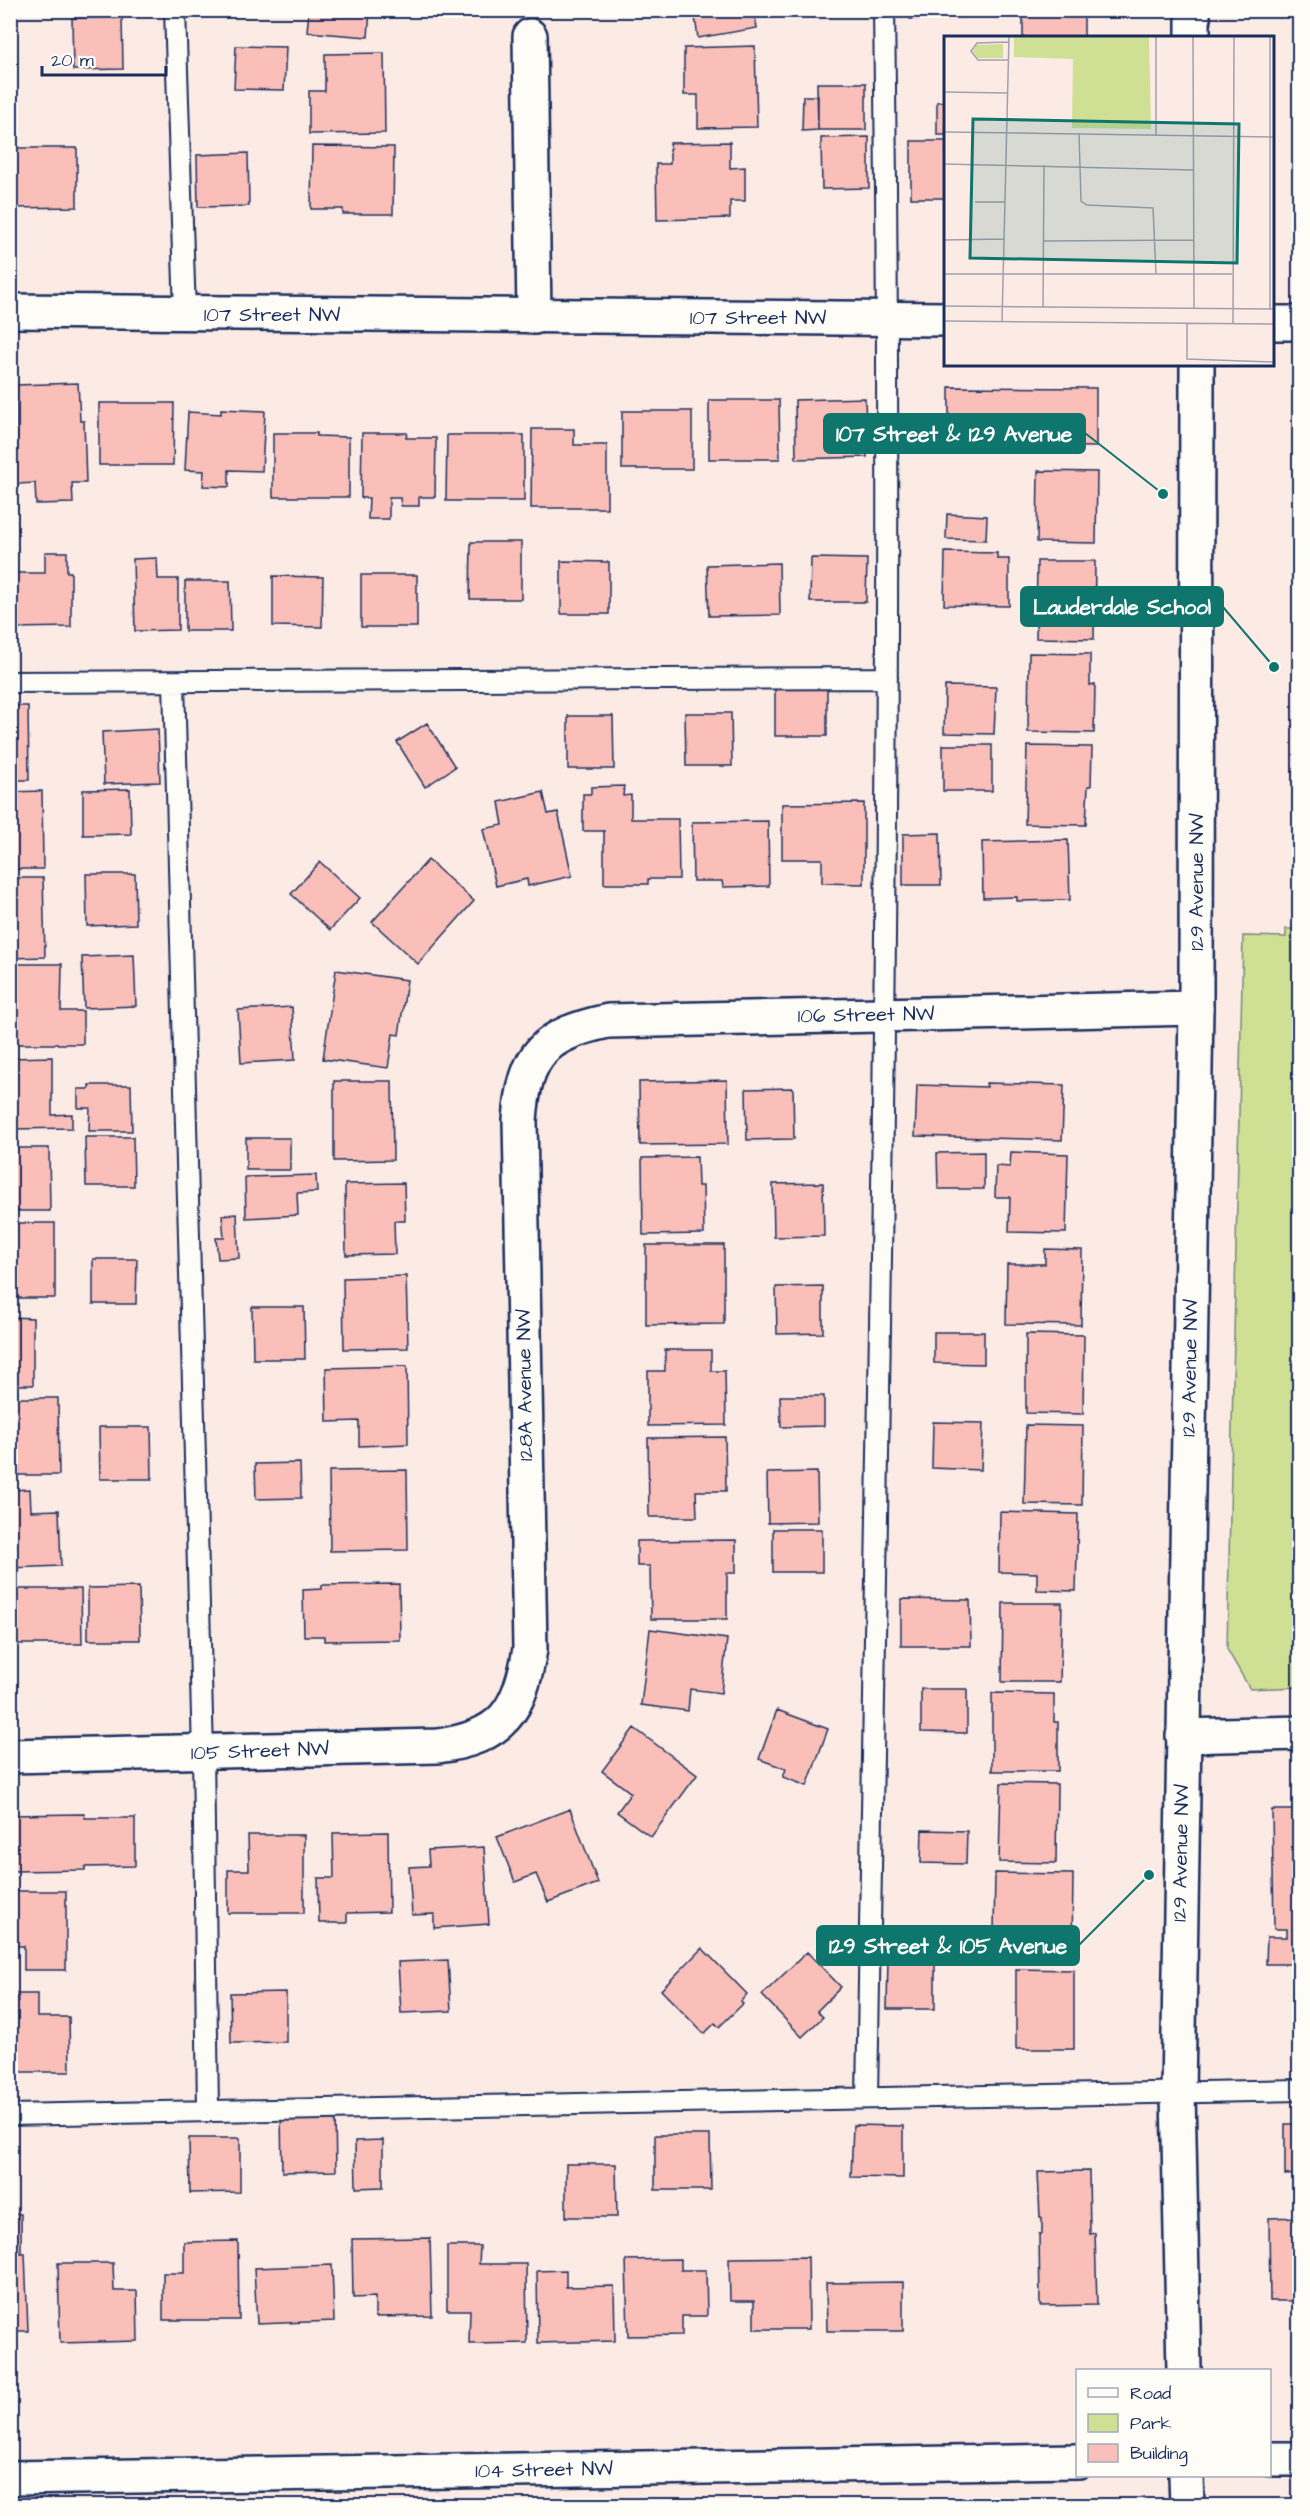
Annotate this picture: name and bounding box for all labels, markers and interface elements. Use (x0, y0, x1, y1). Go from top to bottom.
inset map (944, 36, 1274, 366)
scale bar (42, 39, 166, 77)
text: 20 m (51, 48, 94, 73)
street label: 107 Street NW (204, 301, 340, 329)
street label: 107 Street NW (690, 304, 826, 332)
callout: 107 Street & 129 Avenue (824, 414, 1085, 453)
text: 107 Street & 129 Avenue (836, 420, 1073, 449)
callout: Lauderdale School (1021, 587, 1223, 626)
text: Lauderdale School (1033, 593, 1212, 622)
street label: 129 Avenue NW (1183, 813, 1211, 951)
street label: 106 Street NW (797, 1000, 935, 1030)
street label: 129 Avenue NW (1175, 1299, 1205, 1437)
street label: 128A Avenue NW (510, 1309, 540, 1461)
street label: 105 Street NW (190, 1735, 330, 1767)
street label: 129 Avenue NW (1166, 1784, 1196, 1922)
callout: 129 Street & 105 Avenue (817, 1926, 1079, 1965)
text: 129 Street & 105 Avenue (829, 1932, 1068, 1961)
legend (1076, 2369, 1271, 2477)
text: Road (1130, 2381, 1171, 2406)
text: Park (1130, 2411, 1172, 2436)
text: Building (1130, 2441, 1188, 2467)
street label: 104 Street NW (475, 2455, 613, 2485)

